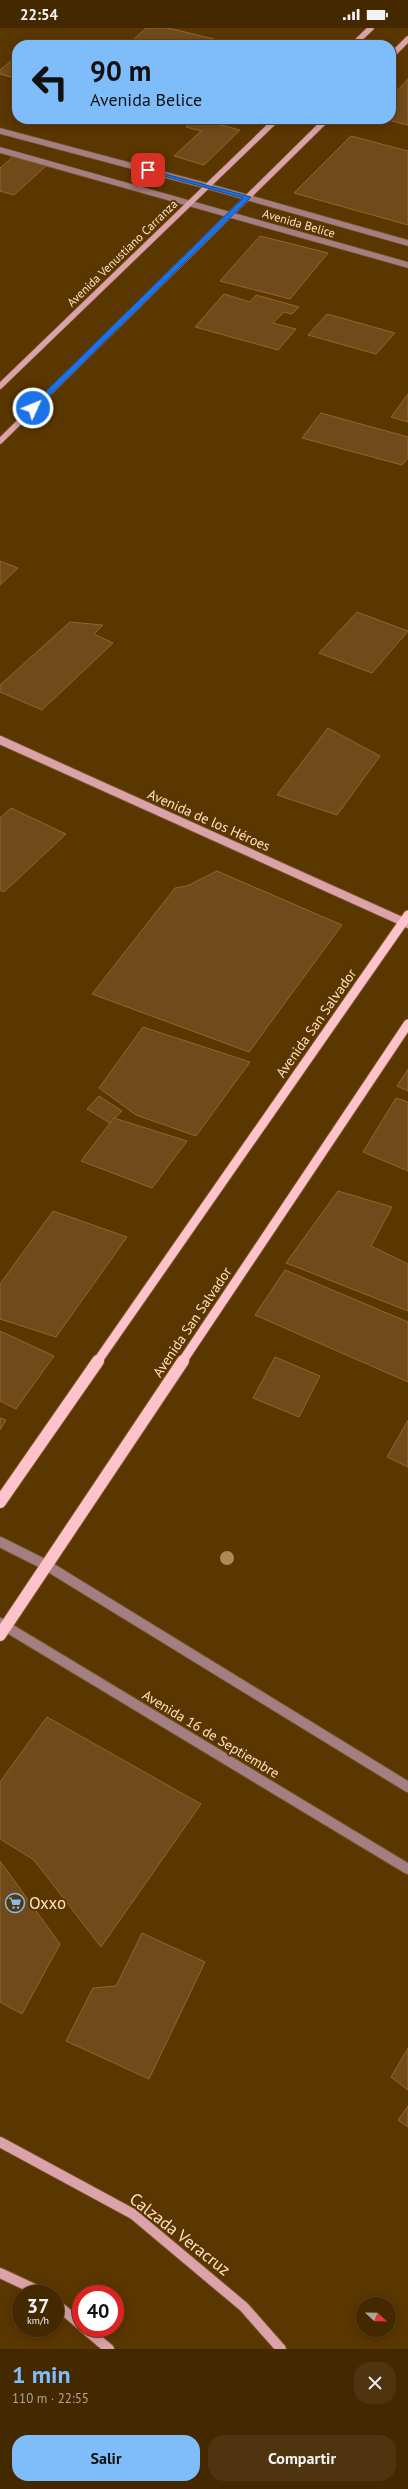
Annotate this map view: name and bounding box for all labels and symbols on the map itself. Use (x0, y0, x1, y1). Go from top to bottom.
pin (131, 153, 165, 187)
street label: Avenida Venustiano Carranza (64, 196, 180, 310)
street label: Avenida Belice (261, 205, 337, 241)
position arrow (12, 387, 54, 429)
street label: Avenida de los Héroes (145, 785, 273, 855)
street label: Avenida San Salvador (272, 965, 360, 1081)
street label: Avenida San Salvador (149, 1263, 236, 1380)
street label: Avenida 16 de Septiembre (139, 1686, 283, 1782)
supermarket icon: Oxxo (4, 1892, 26, 1914)
place label: Oxxo (29, 1892, 66, 1914)
street label: Calzada Veracruz (125, 2188, 235, 2280)
speed limit sign: 40 (72, 2285, 124, 2337)
north arrow (356, 2297, 396, 2337)

